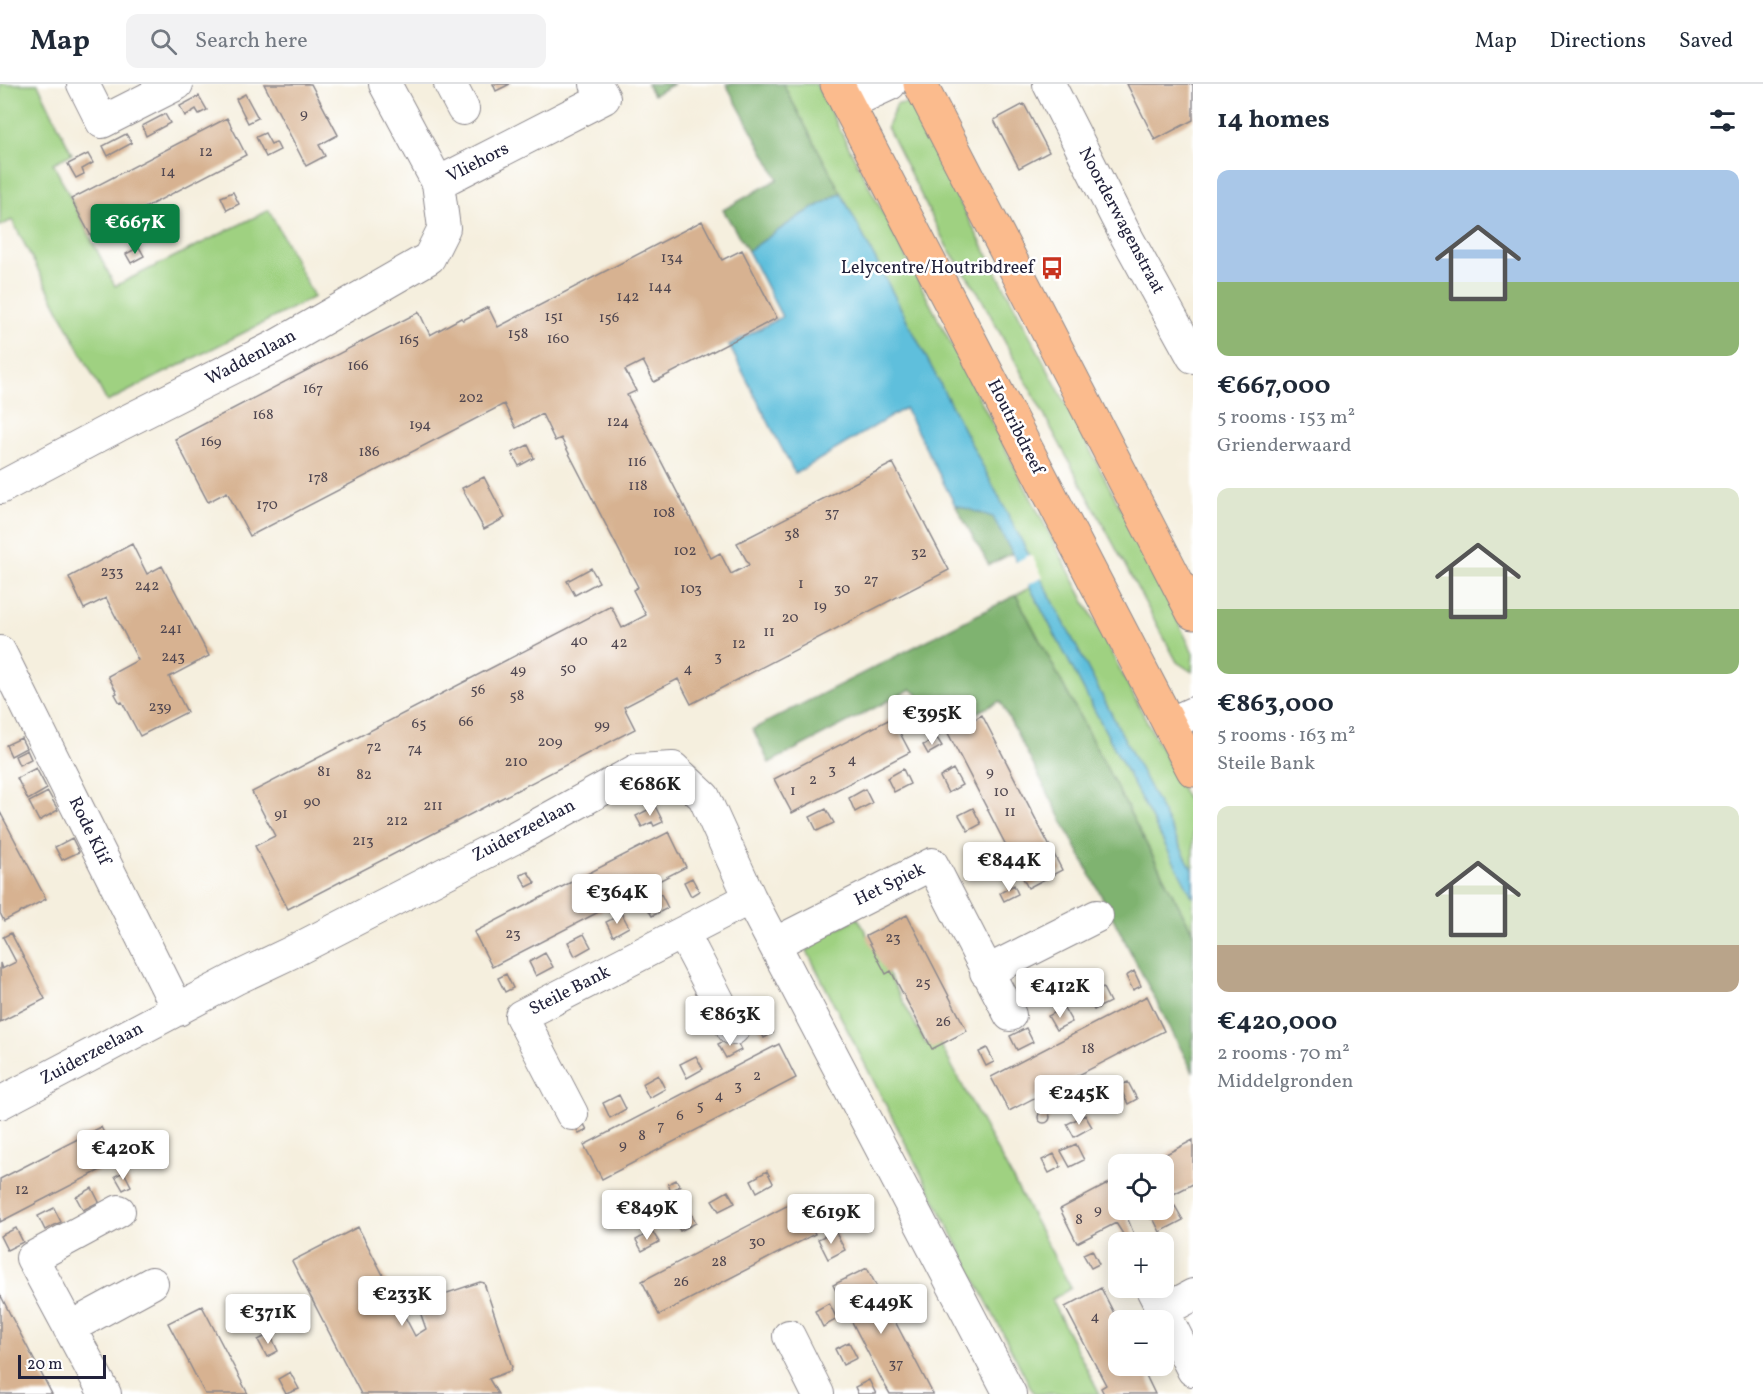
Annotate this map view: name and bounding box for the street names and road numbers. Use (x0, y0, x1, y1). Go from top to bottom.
street label: Vliehors (442, 137, 514, 189)
street label: Noorderwagenstraat (1072, 143, 1170, 299)
street label: Waddenlaan (201, 324, 301, 392)
street label: Houtribdreef (980, 375, 1050, 480)
street label: Rode Klif (62, 793, 117, 871)
street label: Zuiderzeelaan (468, 793, 580, 869)
street label: Het Spiek (850, 857, 930, 913)
street label: Steile Bank (525, 960, 615, 1022)
street label: Zuiderzeelaan (36, 1016, 148, 1092)

